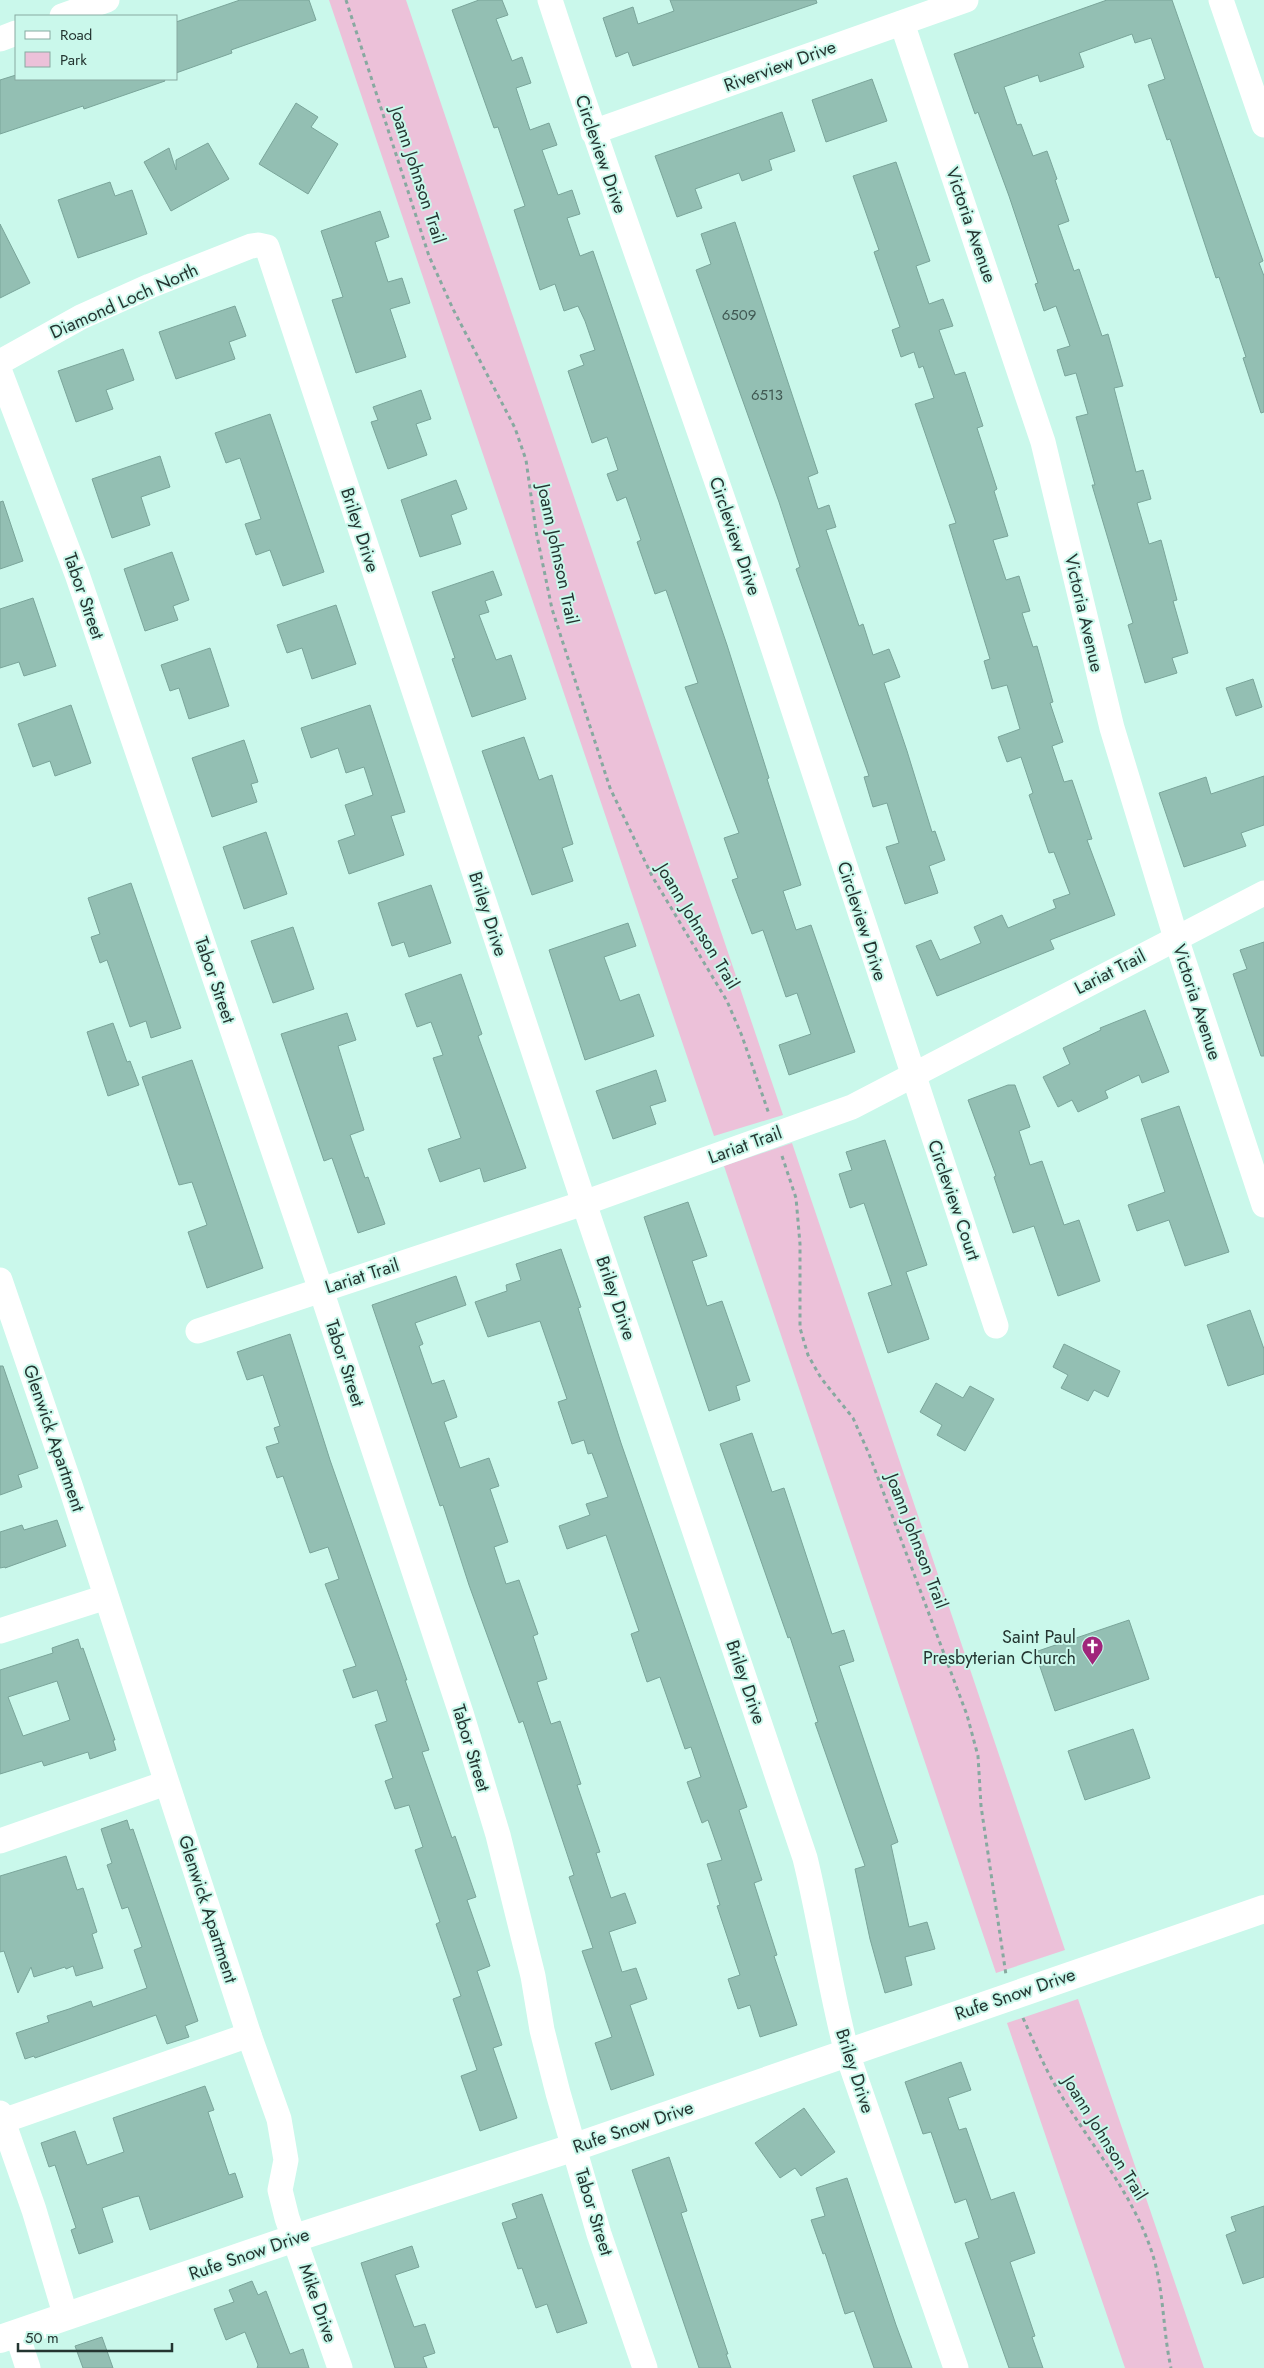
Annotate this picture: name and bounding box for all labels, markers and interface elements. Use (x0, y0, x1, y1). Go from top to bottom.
legend (15, 15, 178, 80)
text: Road (60, 24, 92, 46)
street label: Riverview Drive (720, 34, 840, 98)
text: Park (60, 49, 87, 71)
street label: Circleview Drive (569, 91, 633, 217)
street label: Joann Johnson Trail (383, 101, 452, 247)
street label: Victoria Avenue (939, 164, 1003, 286)
street label: Diamond Loch North (46, 257, 202, 345)
house number: 6509 (722, 304, 756, 326)
house number: 6513 (751, 384, 783, 406)
street label: Circleview Drive (703, 473, 767, 599)
street label: Joann Johnson Trail (530, 480, 586, 626)
street label: Briley Drive (334, 484, 386, 576)
street label: Tabor Street (57, 549, 111, 643)
street label: Victoria Avenue (1058, 551, 1110, 675)
street label: Joann Johnson Trail (649, 856, 746, 994)
street label: Circleview Drive (830, 858, 894, 984)
street label: Briley Drive (462, 868, 514, 960)
street label: Tabor Street (188, 933, 242, 1027)
street label: Victoria Avenue (1166, 941, 1228, 1063)
street label: Lariat Trail (1070, 943, 1150, 1001)
street label: Lariat Trail (705, 1120, 785, 1170)
street label: Circleview Court (921, 1136, 987, 1264)
street label: Lariat Trail (322, 1252, 402, 1300)
street label: Briley Drive (589, 1252, 643, 1344)
street label: Tabor Street (319, 1316, 371, 1410)
street label: Glenwick Apartment (17, 1361, 92, 1516)
street label: Joann Johnson Trail (879, 1468, 955, 1612)
place label: Saint Paul Presbyterian Church (923, 1624, 1076, 1671)
church icon: Saint Paul Presbyterian Church (1080, 1635, 1104, 1666)
street label: Briley Drive (719, 1636, 773, 1728)
street label: Tabor Street (445, 1701, 497, 1795)
street label: Glenwick Apartment (172, 1832, 244, 1987)
street label: Rufe Snow Drive (951, 1961, 1079, 2027)
street label: Briley Drive (829, 2025, 881, 2117)
street label: Joann Johnson Trail (1055, 2069, 1154, 2205)
street label: Rufe Snow Drive (569, 2094, 697, 2160)
street label: Tabor Street (568, 2165, 620, 2259)
street label: Rufe Snow Drive (185, 2221, 313, 2287)
street label: Mike Drive (292, 2260, 344, 2346)
scale bar (18, 2320, 171, 2352)
text: 50 m (25, 2327, 59, 2349)

